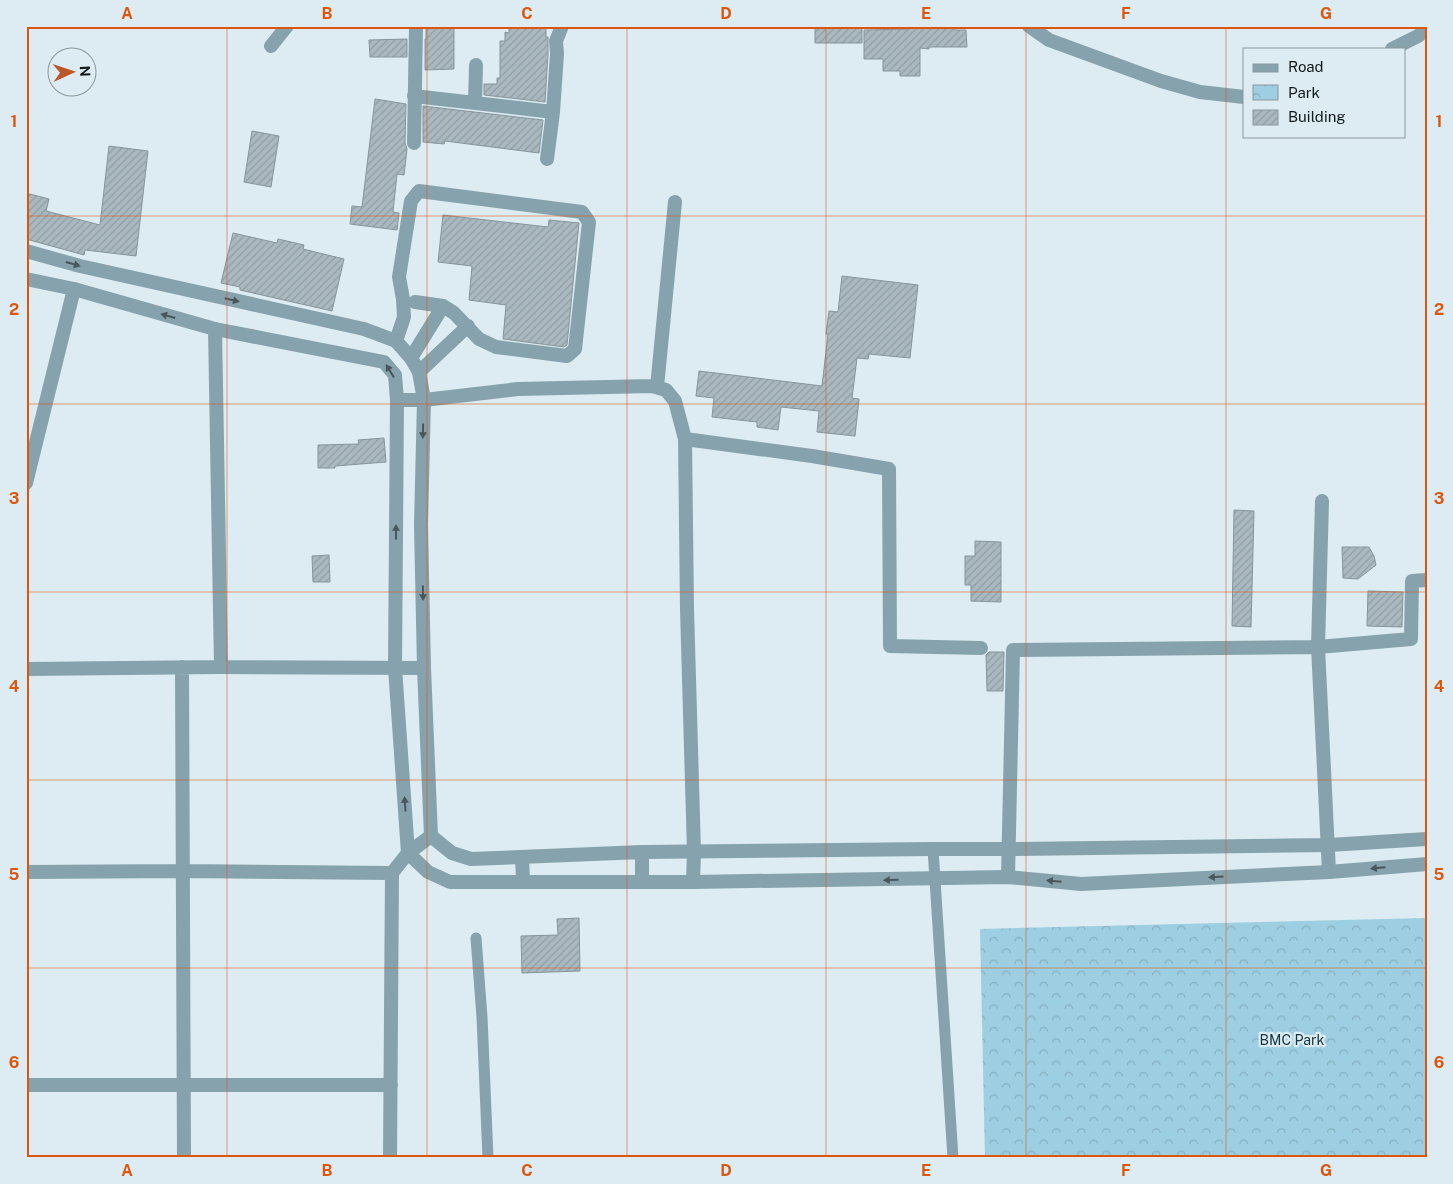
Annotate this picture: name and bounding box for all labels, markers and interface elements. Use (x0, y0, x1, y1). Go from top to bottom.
text: A (121, 4, 133, 23)
text: B (322, 4, 333, 23)
text: C (521, 4, 533, 23)
text: D (720, 4, 732, 23)
text: E (921, 4, 931, 23)
text: F (1121, 4, 1131, 23)
text: G (1320, 4, 1332, 23)
north arrow (48, 48, 98, 98)
legend (1243, 48, 1406, 138)
text: Road (1288, 58, 1324, 75)
text: N (77, 65, 93, 77)
text: Park (1288, 84, 1320, 101)
text: Building (1288, 108, 1346, 125)
text: 1 (11, 112, 17, 131)
text: 1 (1436, 112, 1442, 131)
one-way arrow (66, 261, 81, 269)
one-way arrow (224, 296, 239, 304)
text: 2 (9, 300, 19, 319)
text: 2 (1434, 300, 1444, 319)
one-way arrow (161, 311, 176, 319)
one-way arrow (386, 364, 395, 378)
one-way arrow (419, 423, 427, 439)
text: 3 (9, 489, 19, 508)
text: 3 (1434, 489, 1444, 508)
one-way arrow (392, 524, 400, 540)
one-way arrow (419, 585, 427, 601)
text: 4 (9, 677, 20, 696)
text: 4 (1434, 677, 1445, 696)
one-way arrow (401, 796, 409, 812)
one-way arrow (1370, 864, 1386, 872)
text: 5 (9, 865, 20, 884)
text: 5 (1434, 865, 1445, 884)
one-way arrow (1208, 874, 1224, 882)
one-way arrow (883, 876, 899, 884)
one-way arrow (1045, 877, 1061, 885)
park label: BMC Park (1260, 1032, 1325, 1048)
text: 6 (9, 1053, 19, 1072)
text: 6 (1434, 1053, 1444, 1072)
text: A (121, 1161, 133, 1180)
text: B (322, 1161, 333, 1180)
text: C (521, 1161, 533, 1180)
text: D (720, 1161, 732, 1180)
text: E (921, 1161, 931, 1180)
text: F (1121, 1161, 1131, 1180)
text: G (1320, 1161, 1332, 1180)

